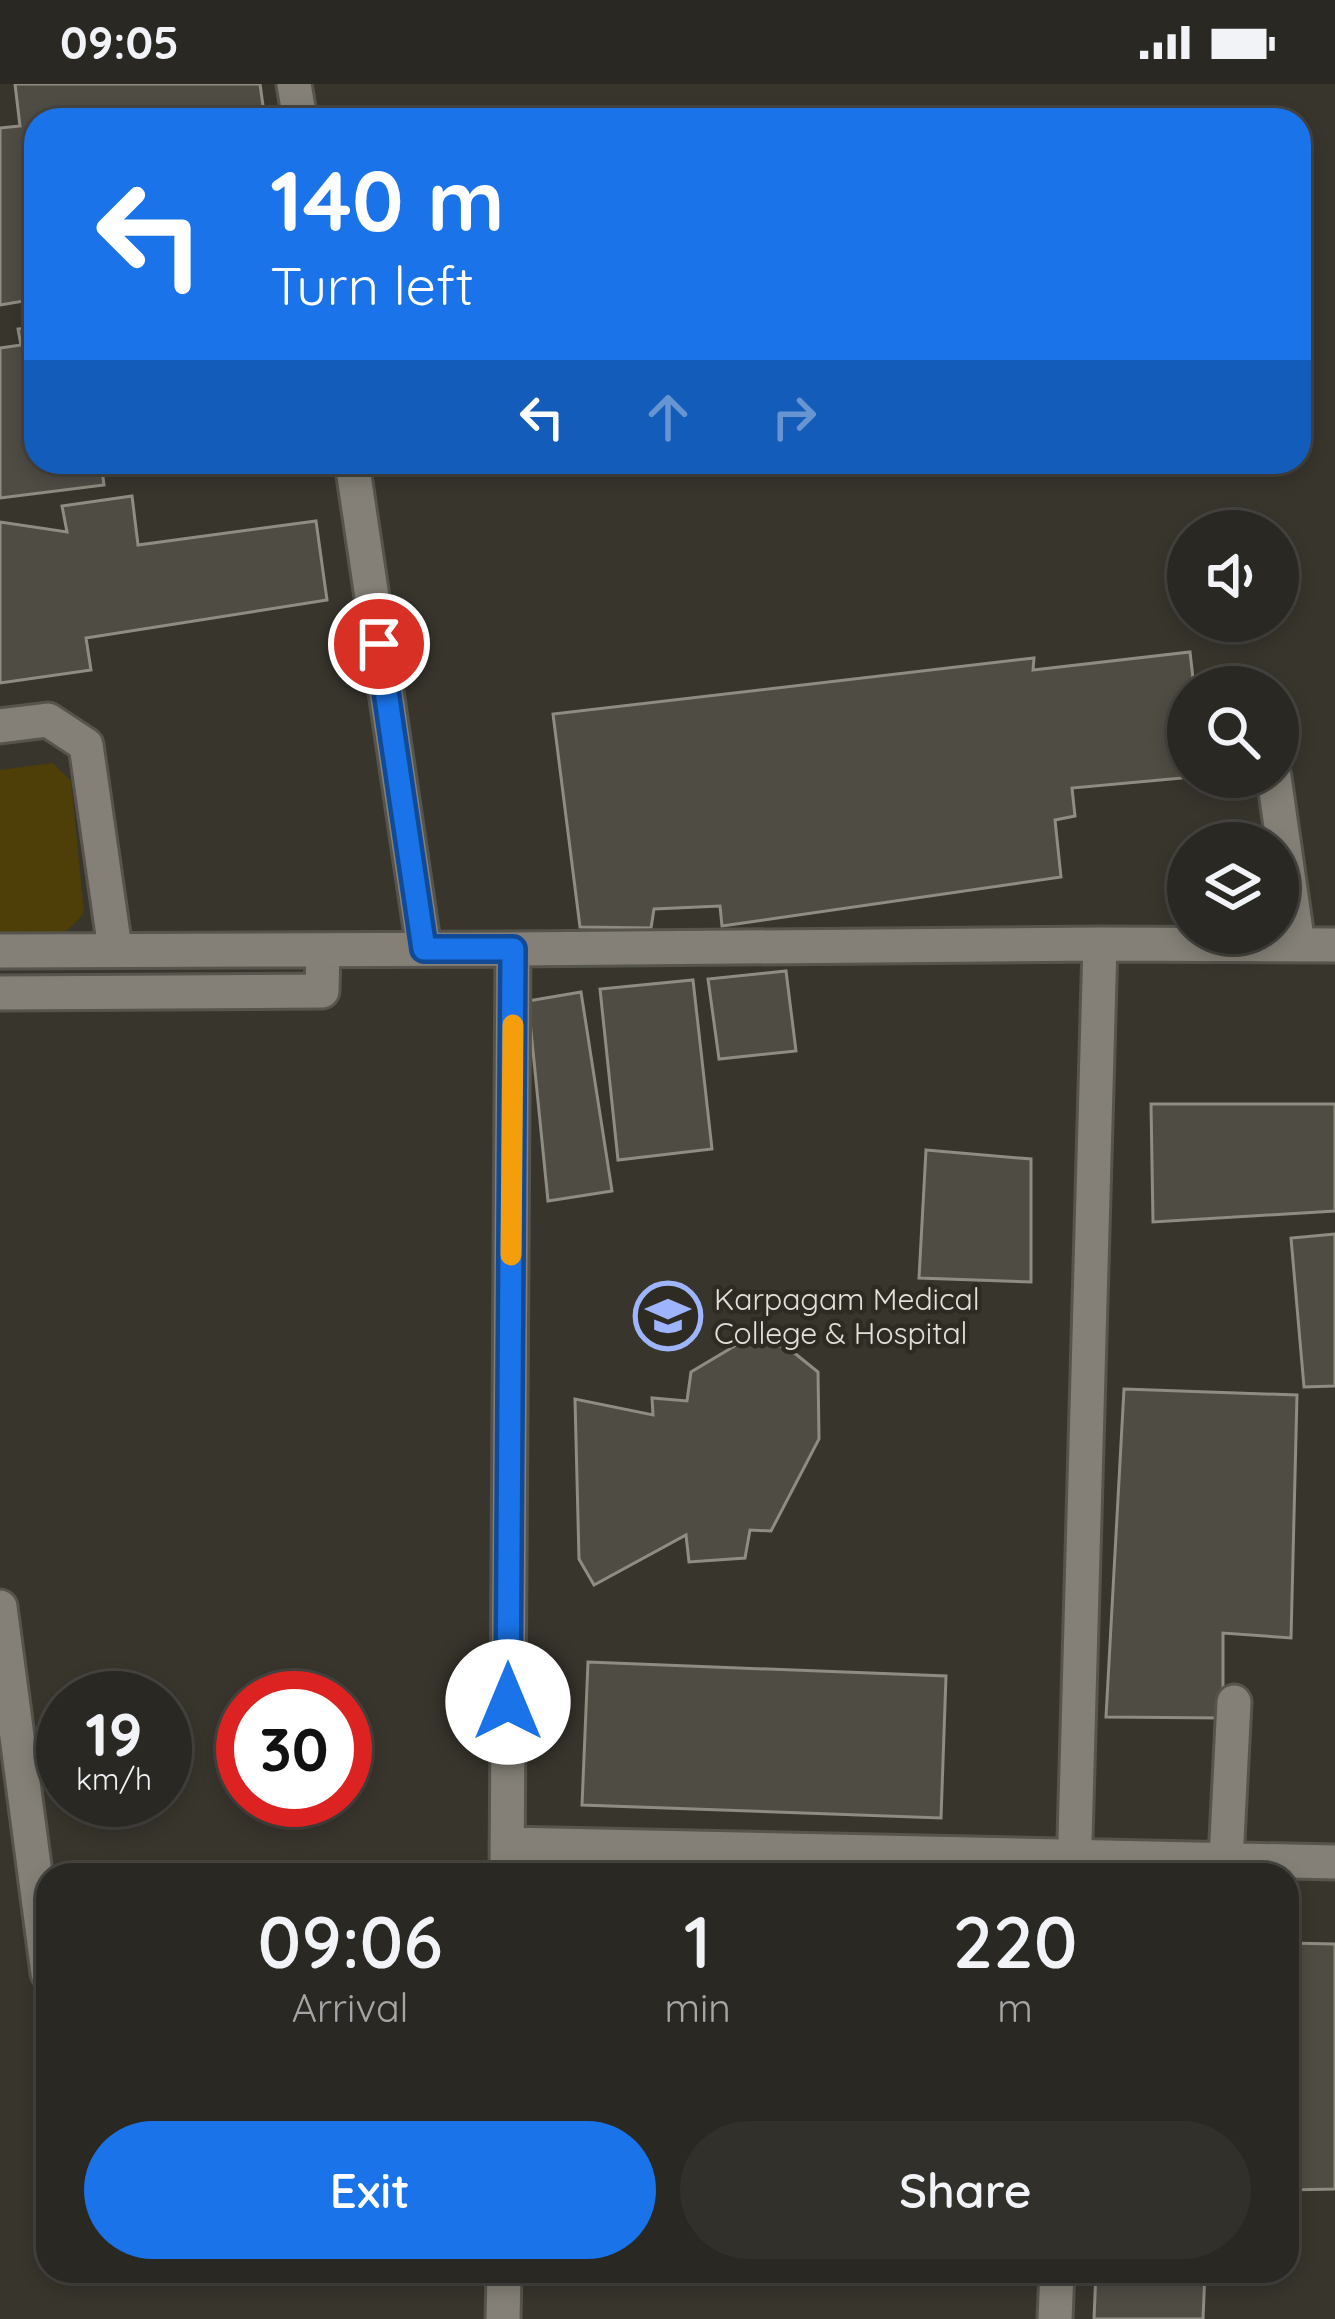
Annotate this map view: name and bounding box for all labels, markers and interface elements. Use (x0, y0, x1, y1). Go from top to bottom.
text: 09:05 (60, 14, 179, 70)
text: 140 m (270, 147, 505, 252)
icon: left (72, 156, 228, 312)
text: Turn left (270, 251, 474, 319)
icon: left (509, 384, 575, 450)
icon: ahead (635, 384, 701, 450)
icon: right (761, 384, 827, 450)
map controls (1167, 510, 1299, 954)
button: sound (1167, 510, 1299, 642)
pin (328, 593, 430, 695)
icon: arrive (346, 611, 412, 677)
button: search (1167, 666, 1299, 798)
button: layers (1167, 822, 1299, 954)
place label: Karpagam Medical College & Hospital (714, 1280, 980, 1352)
school or university icon: Karpagam Medical College & Hospital (633, 1281, 703, 1351)
position arrow (445, 1639, 571, 1765)
speed limit sign: 30 (216, 1671, 372, 1827)
text: 19 (85, 1696, 143, 1771)
text: km/h (76, 1760, 152, 1798)
text: 09:06 (258, 1896, 443, 1986)
text: 1 (684, 1896, 711, 1986)
text: 220 (952, 1896, 1077, 1986)
text: Arrival (292, 1983, 409, 2032)
text: min (664, 1983, 731, 2032)
text: m (997, 1983, 1033, 2032)
button: Exit (84, 2121, 656, 2259)
button: Share (680, 2121, 1251, 2259)

